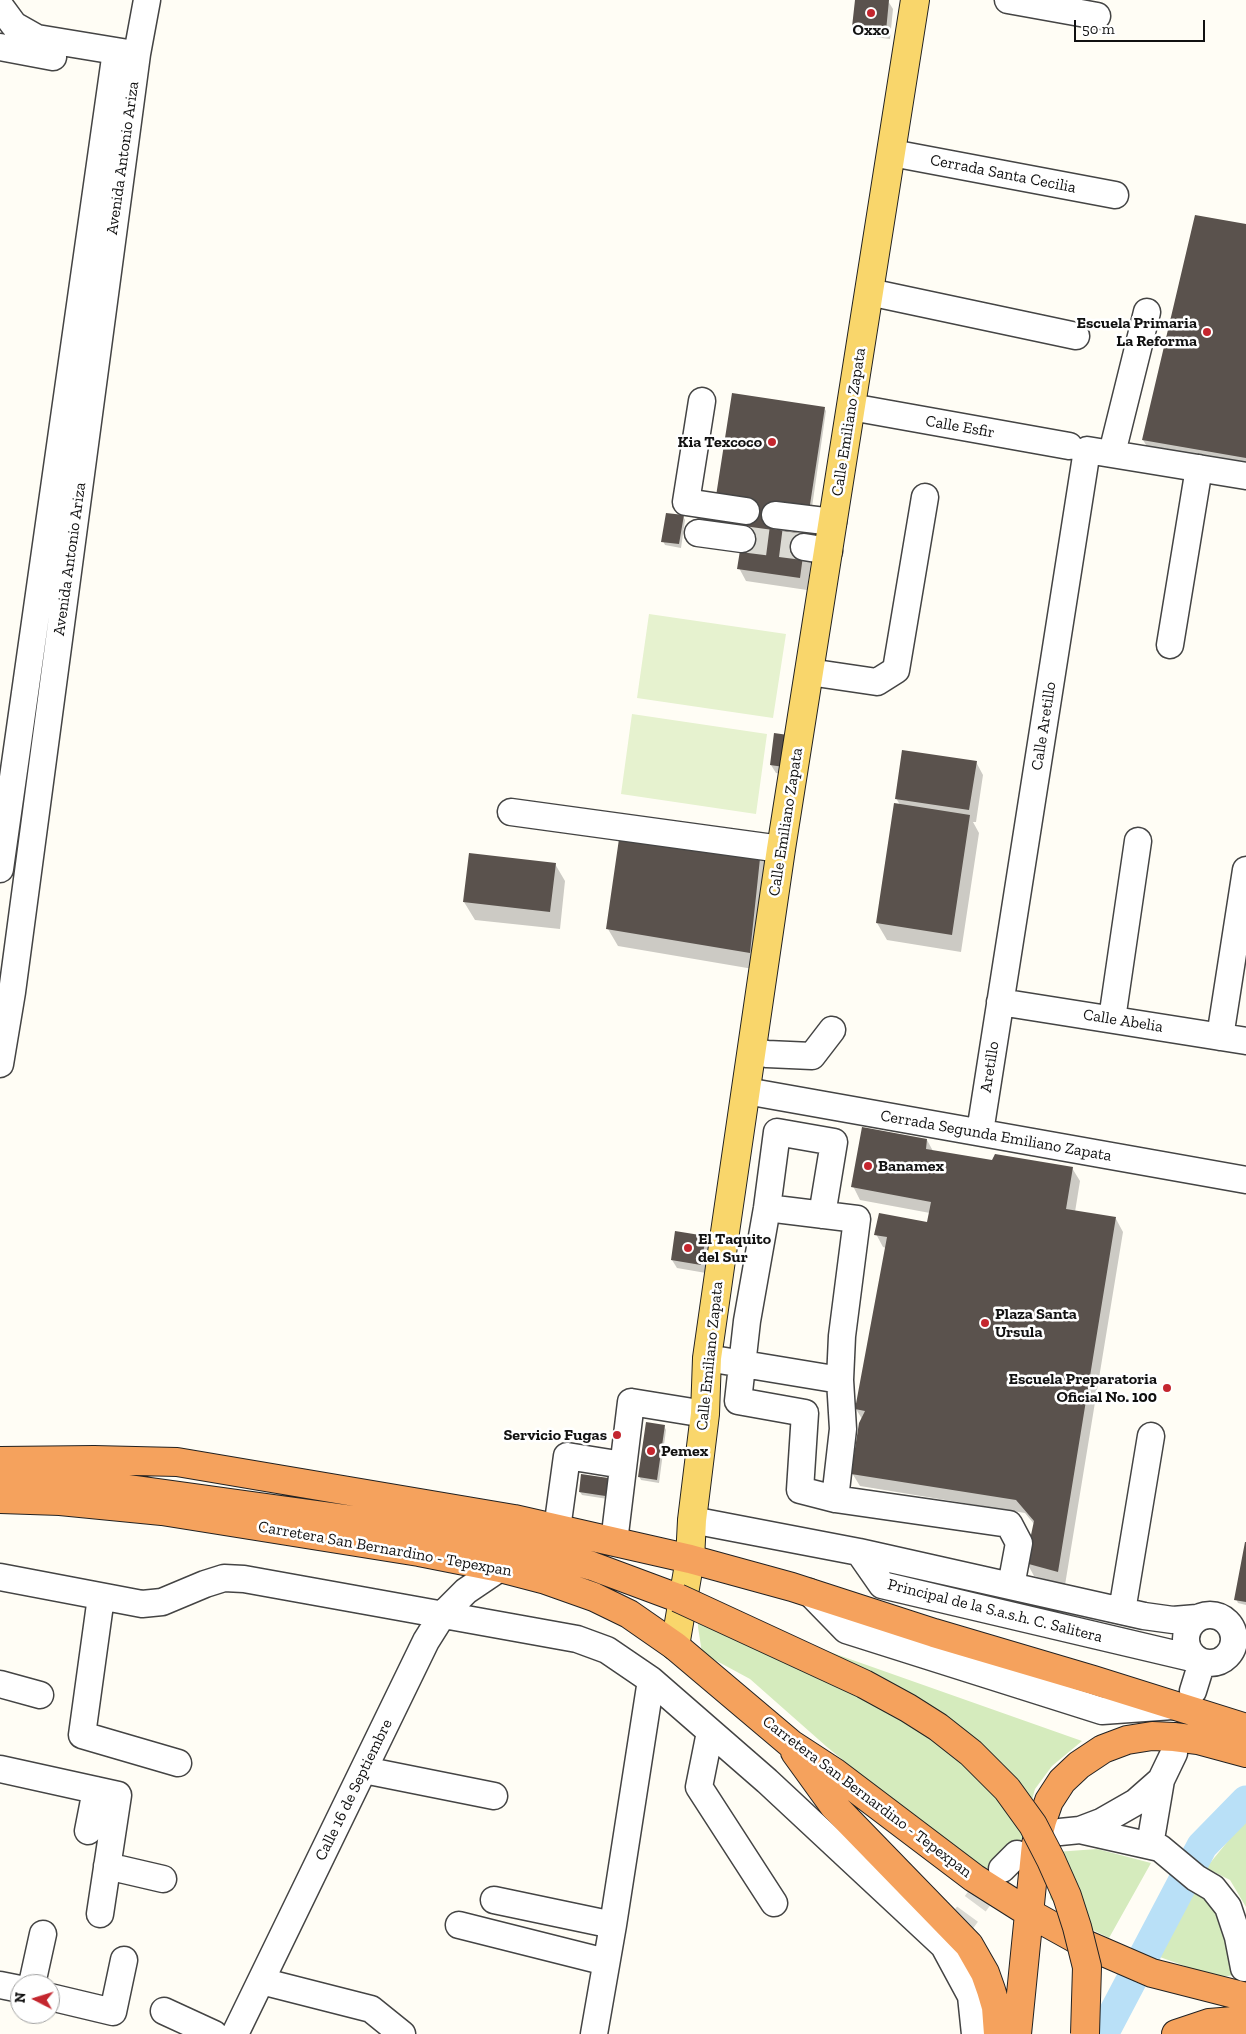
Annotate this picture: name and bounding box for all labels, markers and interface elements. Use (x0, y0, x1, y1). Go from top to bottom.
marker: Oxxo (865, 7, 877, 19)
scale bar (1076, 10, 1207, 42)
place label: Oxxo (853, 20, 889, 40)
text: 50 m (1082, 20, 1115, 38)
street label: Avenida Antonio Ariza (103, 80, 143, 236)
street label: Cerrada Santa Cecilia (928, 150, 1078, 198)
place label: Escuela Primaria La Reforma (1076, 313, 1197, 351)
marker: Escuela Primaria La Reforma (1201, 326, 1213, 338)
street label: Calle Emiliano Zapata (828, 346, 870, 498)
street label: Calle Esfir (924, 411, 996, 443)
place label: Kia Texcoco (678, 432, 762, 452)
marker: Kia Texcoco (766, 436, 778, 448)
street label: Avenida Antonio Ariza (50, 481, 90, 637)
street label: Calle Aretillo (1028, 680, 1060, 772)
street label: Calle Emiliano Zapata (765, 746, 807, 898)
street label: Calle Abelia (1082, 1005, 1164, 1037)
street label: Aretillo (976, 1040, 1004, 1094)
street label: Cerrada Segunda Emiliano Zapata (879, 1106, 1113, 1166)
place label: Banamex (878, 1156, 944, 1176)
marker: Banamex (862, 1160, 874, 1172)
place label: El Taquito del Sur (698, 1229, 771, 1267)
marker: El Taquito del Sur (682, 1242, 694, 1254)
street label: Calle Emiliano Zapata (693, 1280, 727, 1432)
place label: Plaza Santa Ursula (995, 1304, 1077, 1342)
marker: Plaza Santa Ursula (979, 1317, 991, 1329)
place label: Escuela Preparatoria Oficial No. 100 (1008, 1369, 1157, 1407)
marker: Escuela Preparatoria Oficial No. 100 (1161, 1382, 1173, 1394)
place label: Servicio Fugas (503, 1425, 607, 1445)
marker: Servicio Fugas (611, 1429, 623, 1441)
place label: Pemex (661, 1441, 708, 1461)
marker: Pemex (645, 1445, 657, 1457)
street label: Carretera San Bernardino - Tepexpan (257, 1517, 513, 1581)
street label: Principal de la S.a.s.h. C. Salitera (886, 1575, 1104, 1647)
street label: Carretera San Bernardino - Tepexpan (759, 1712, 975, 1882)
street label: Calle 16 de Septiembre (311, 1716, 397, 1864)
north arrow (10, 1974, 60, 2024)
text: N (12, 1992, 29, 2004)

